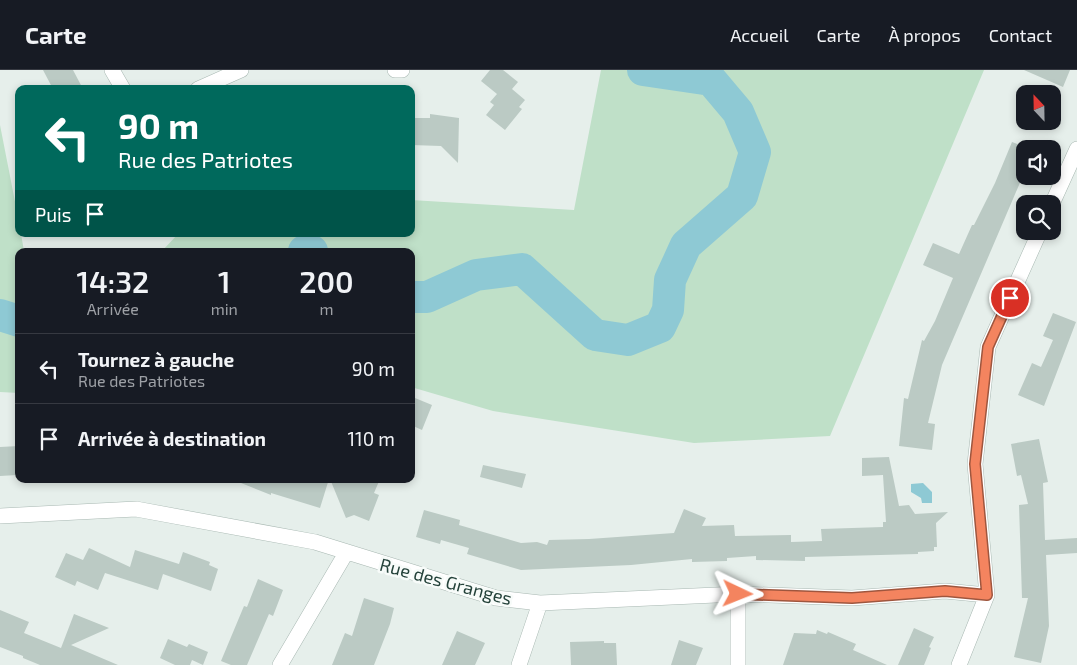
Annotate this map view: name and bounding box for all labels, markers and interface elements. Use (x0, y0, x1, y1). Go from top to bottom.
text: Carte (25, 20, 86, 49)
text: Accueil (730, 24, 789, 46)
text: Carte (817, 24, 860, 46)
text: À propos (888, 24, 961, 46)
text: Contact (989, 24, 1052, 46)
north arrow (1016, 85, 1061, 130)
map controls (1016, 85, 1061, 240)
text: 90 m (118, 104, 199, 146)
icon: left (35, 105, 100, 170)
button: sound (1016, 140, 1061, 185)
text: Rue des Patriotes (118, 146, 293, 172)
button: search (1016, 195, 1061, 240)
icon: arrive (81, 200, 109, 228)
text: Puis (35, 203, 71, 226)
text: 14:32 (76, 263, 149, 299)
text: 1 (218, 263, 231, 299)
text: 200 (299, 263, 354, 299)
pin (989, 277, 1031, 319)
icon: arrive (996, 284, 1024, 312)
text: Arrivée (87, 299, 139, 318)
text: min (211, 299, 238, 318)
text: m (319, 299, 333, 318)
text: Tournez à gauche (78, 348, 234, 371)
icon: left (35, 355, 63, 383)
text: 90 m (352, 357, 395, 380)
text: Rue des Patriotes (78, 371, 205, 390)
icon: arrive (35, 425, 63, 453)
text: Arrivée à destination (78, 427, 266, 450)
text: 110 m (348, 427, 395, 450)
street label: Rue des Granges (378, 553, 514, 609)
position arrow (711, 567, 763, 619)

